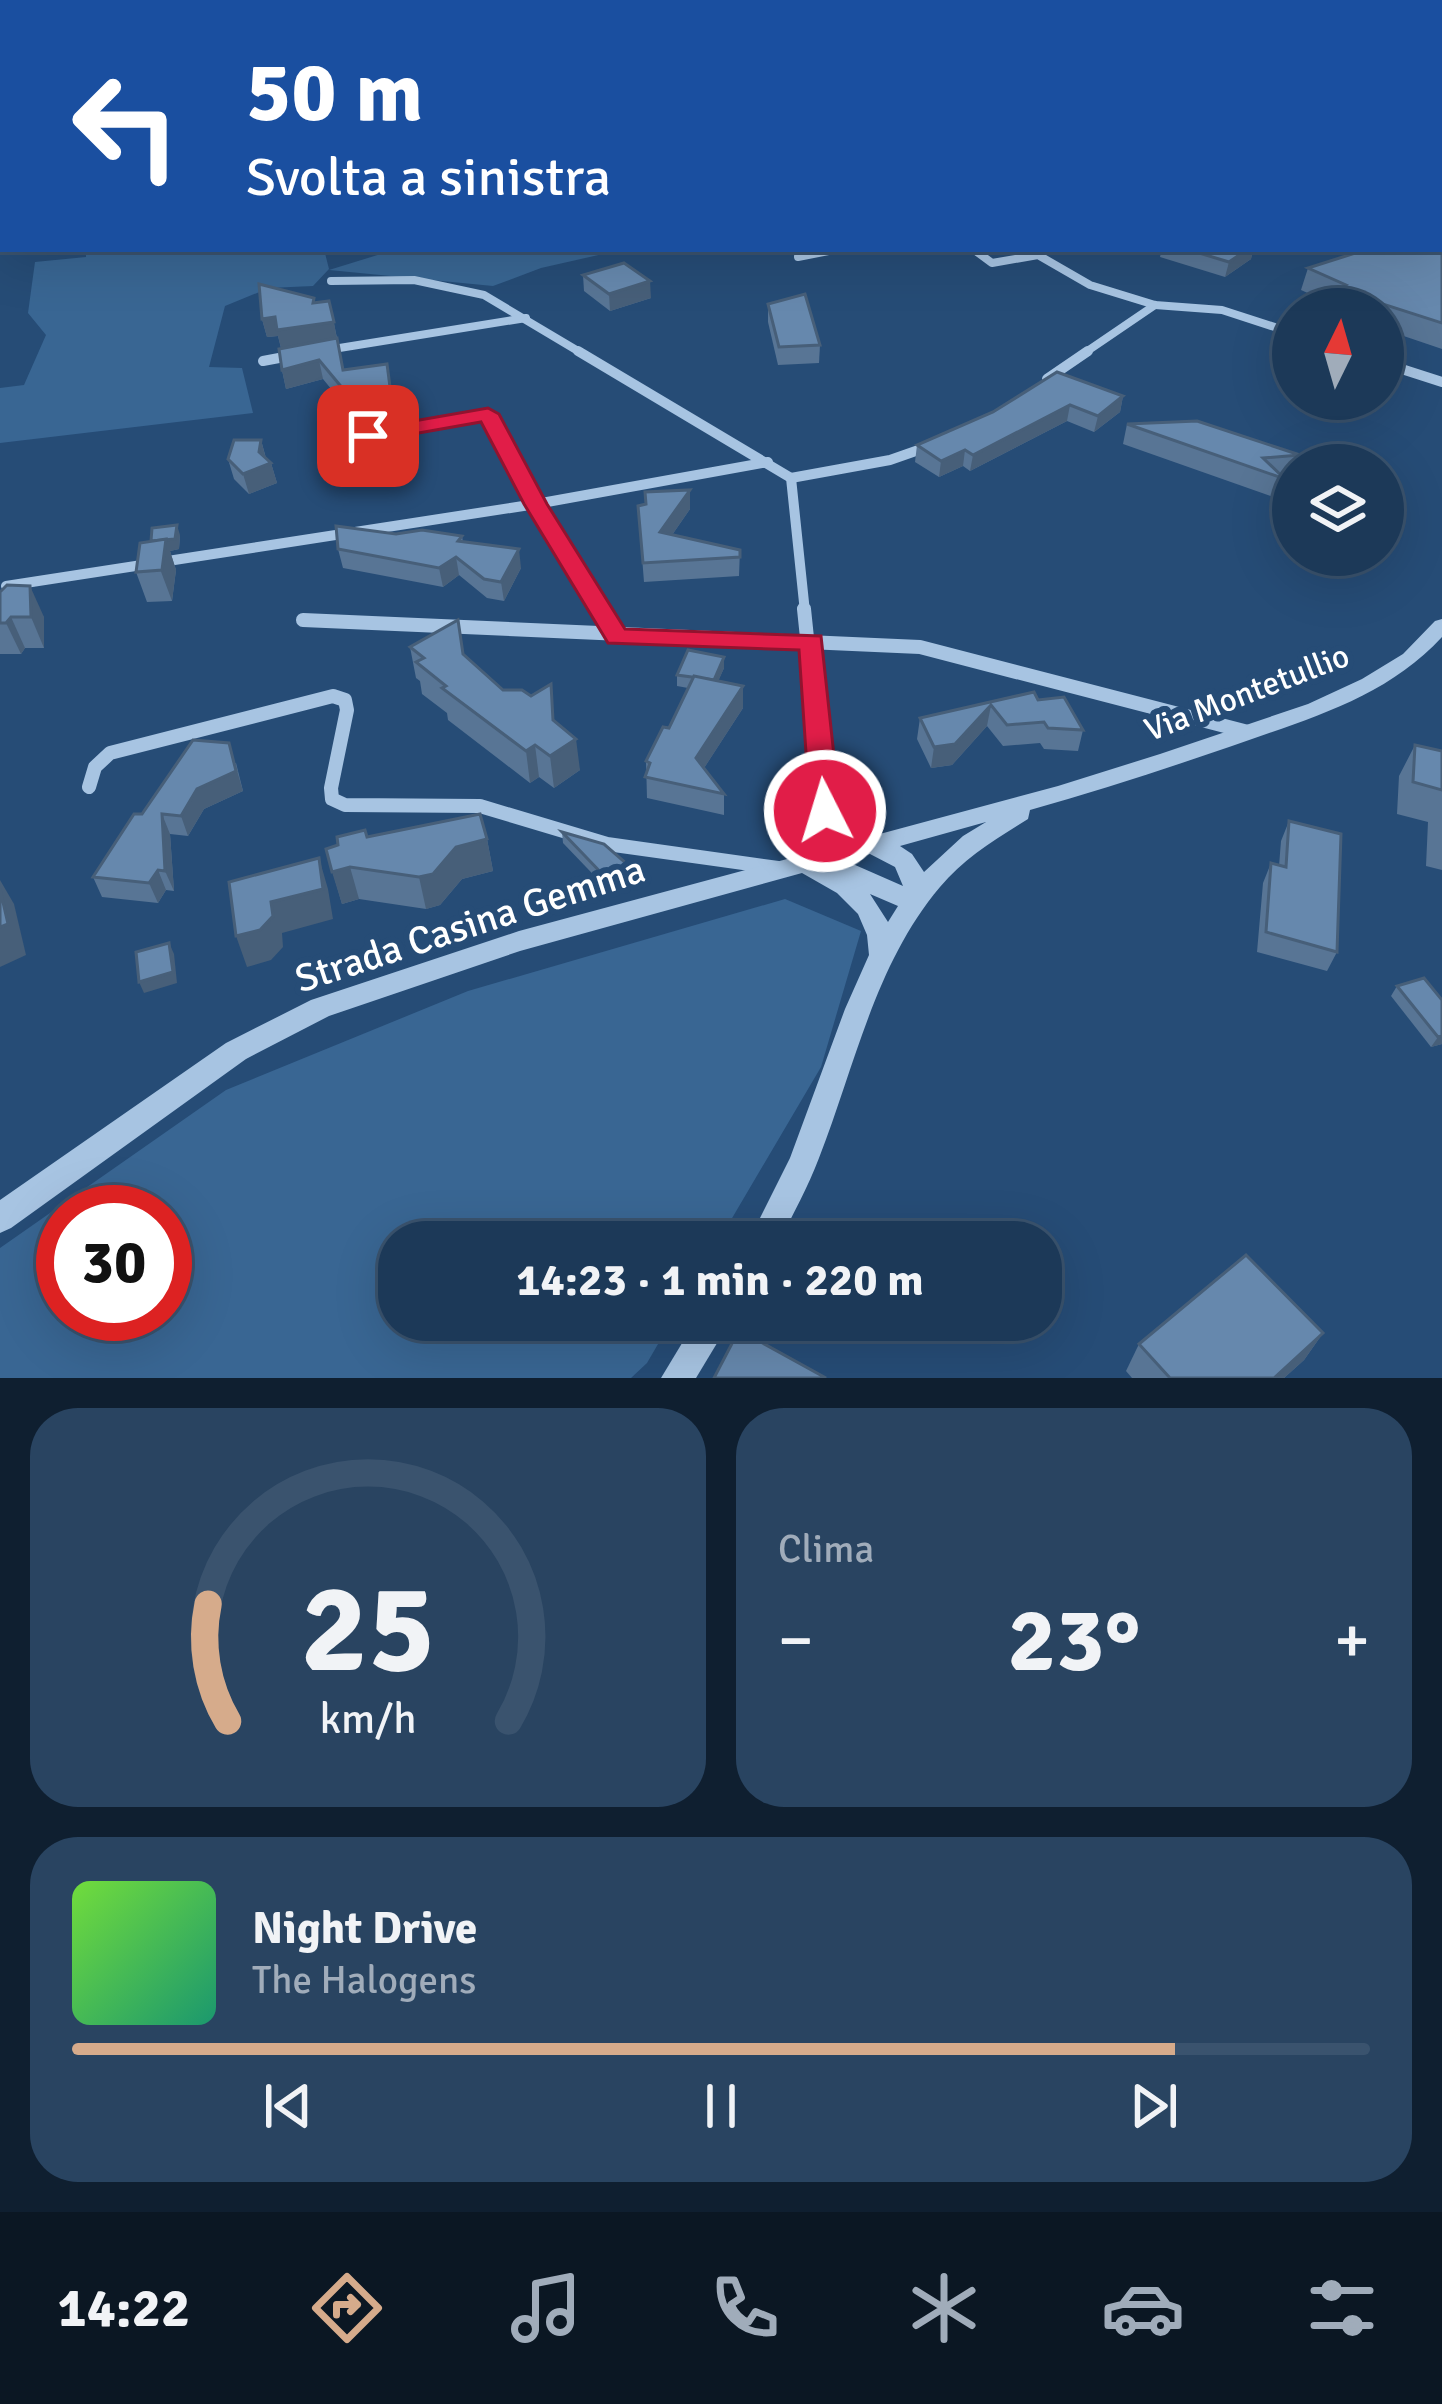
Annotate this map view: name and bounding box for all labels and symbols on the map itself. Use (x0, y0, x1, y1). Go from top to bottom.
north arrow (1272, 288, 1404, 420)
pin (317, 385, 419, 487)
street label: Via Montetullio (1139, 635, 1355, 751)
position arrow (762, 748, 888, 874)
street label: Strada Casina Gemma (289, 845, 651, 1003)
speed limit sign: 30 (36, 1185, 192, 1341)

